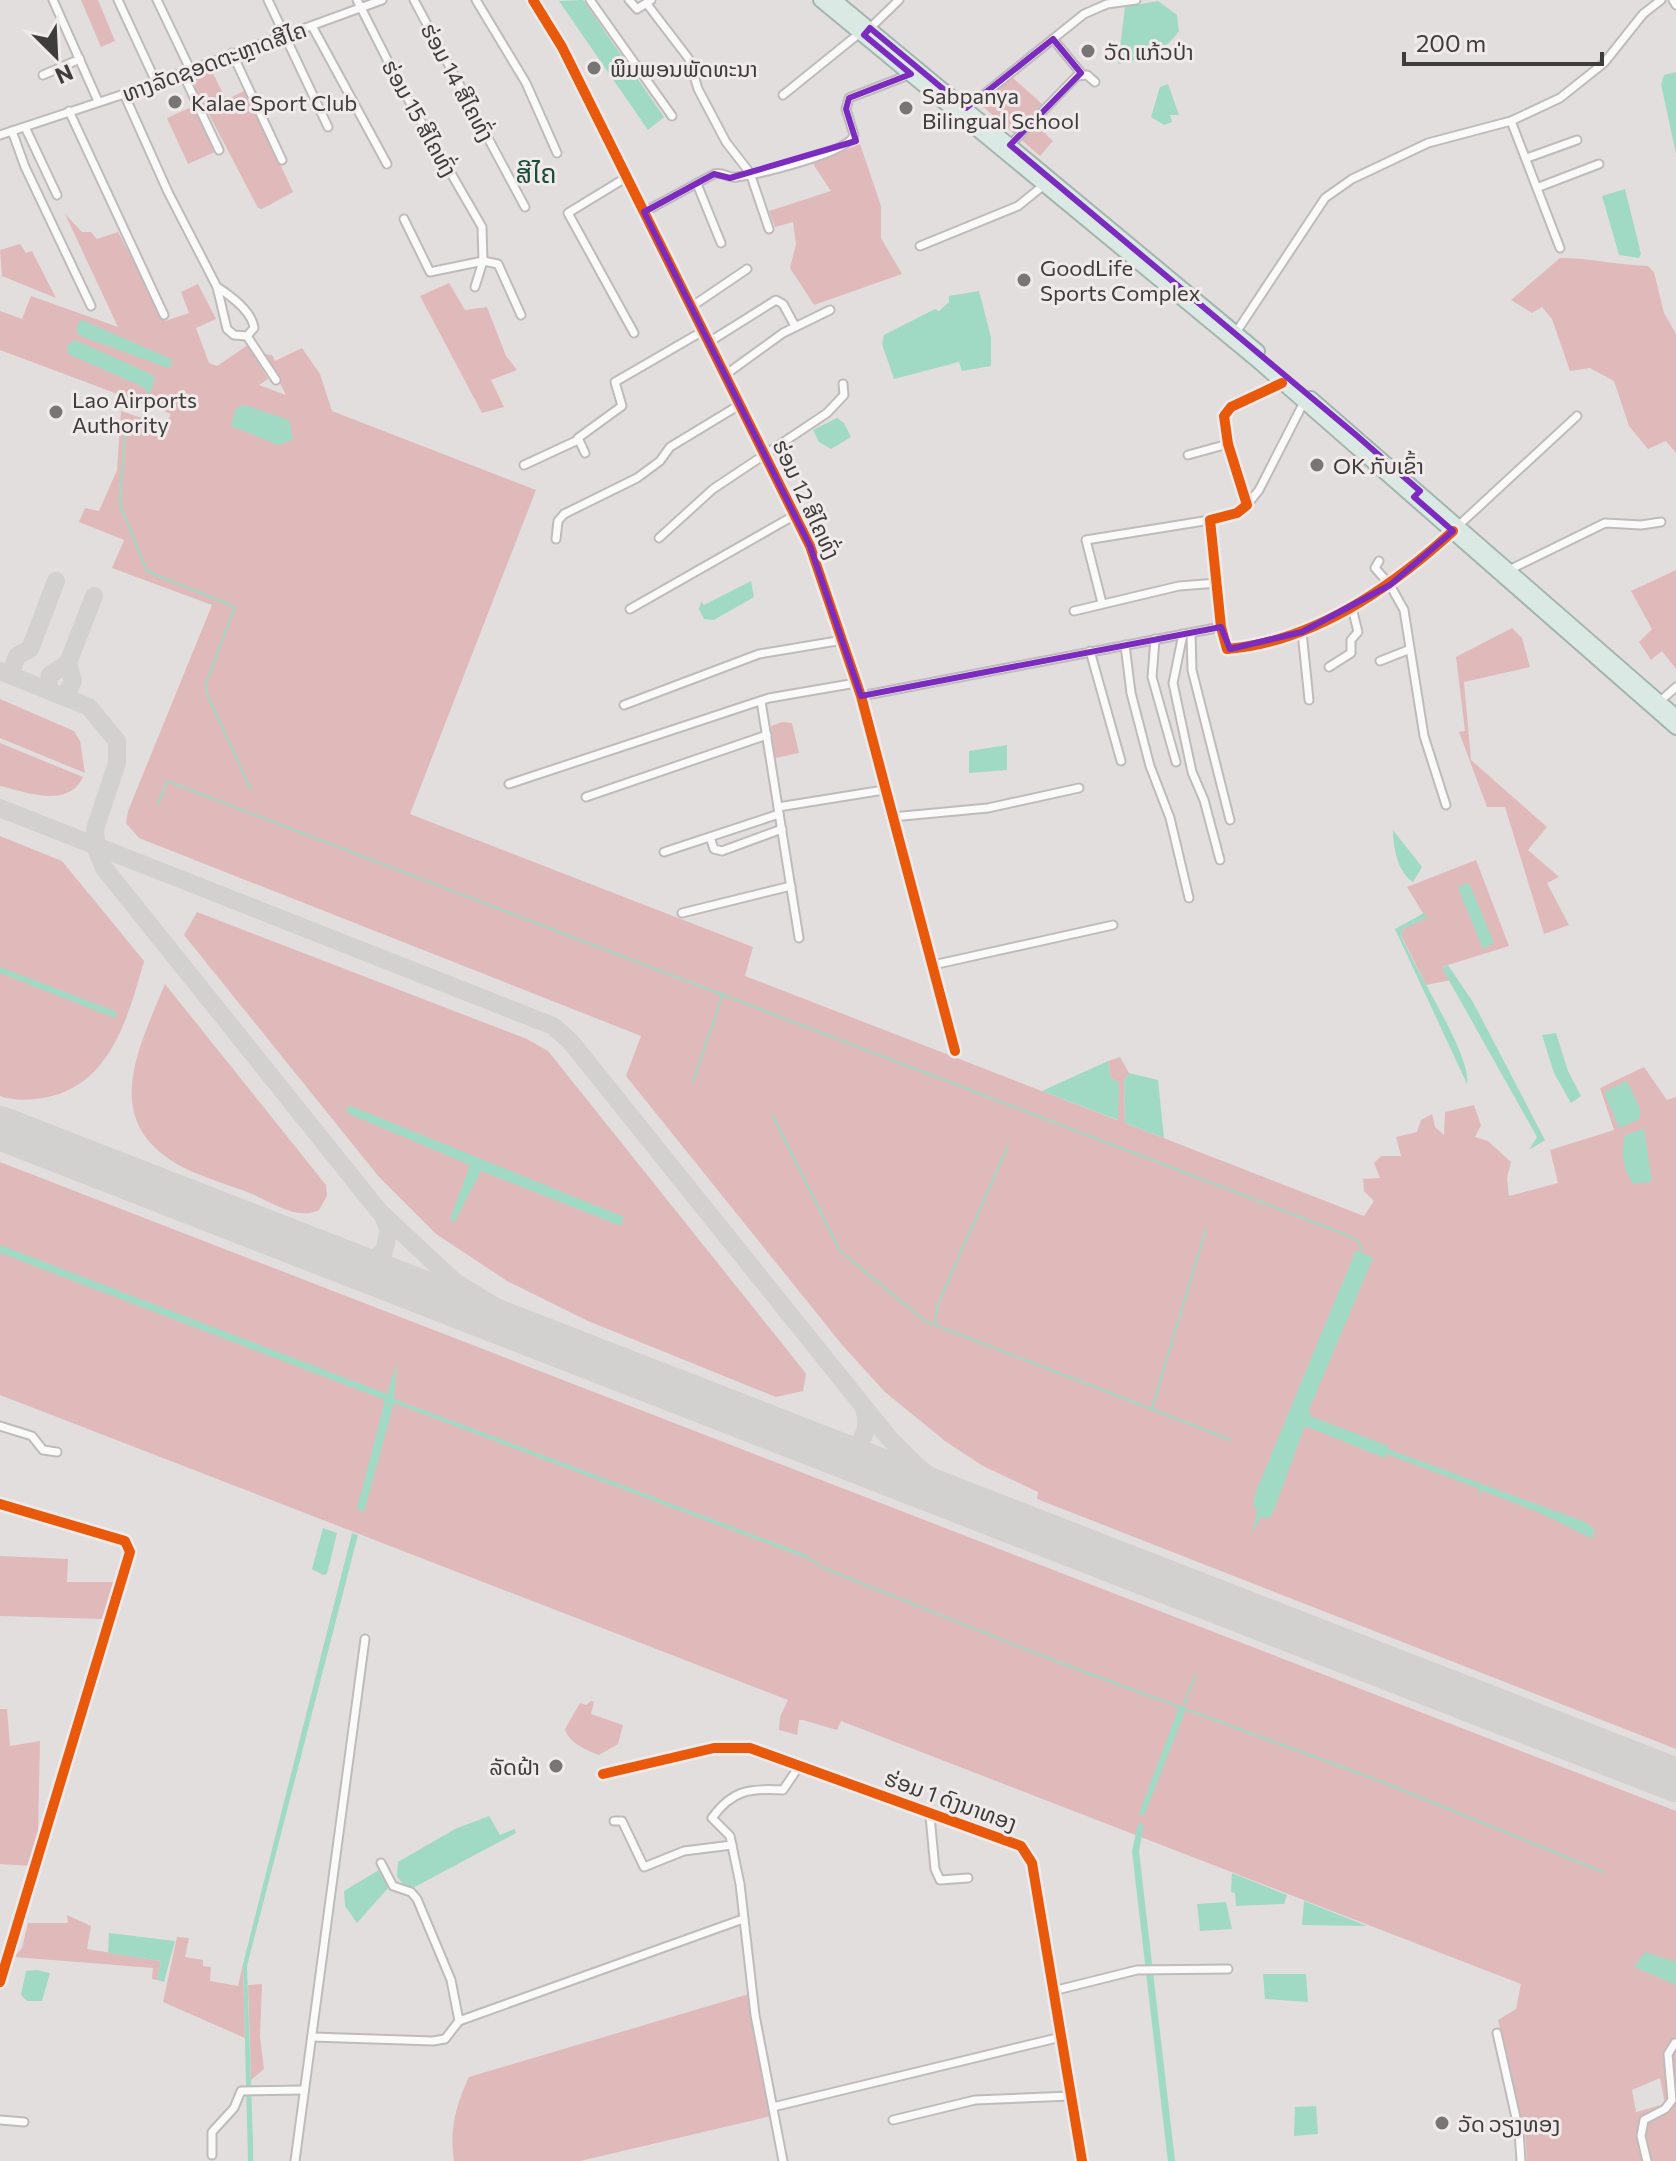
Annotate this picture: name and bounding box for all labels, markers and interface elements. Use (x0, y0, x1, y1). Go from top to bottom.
street label: ທາງລັດຊອດຕະຫຼາດສີໄຄ (118, 15, 310, 107)
north arrow (16, 16, 96, 96)
scale bar (1404, 16, 1602, 66)
street label: ຮ່ອມ 14 ສີໄຄທົ່ງ (415, 18, 501, 146)
text: 200 m (1416, 28, 1486, 57)
place label: ວັດ ແກ້ວປ່າ (1104, 38, 1194, 65)
marker: ວັດ ແກ້ວປ່າ (1079, 42, 1097, 60)
street label: ຮ່ອມ 15 ສີໄຄທົ່ງ (377, 54, 464, 181)
place label: ພິມພອນພັດທະນາ (610, 55, 758, 82)
text: N (51, 59, 77, 90)
marker: ພິມພອນພັດທະນາ (585, 59, 603, 77)
place label: Sabpanya Bilingual School (922, 82, 1080, 134)
place label: Kalae Sport Club (191, 89, 357, 116)
marker: Kalae Sport Club (166, 93, 184, 111)
marker: Sabpanya Bilingual School (897, 99, 915, 117)
district label: ສີໄຄ (516, 157, 556, 188)
place label: GoodLife Sports Complex (1040, 254, 1201, 306)
marker: GoodLife Sports Complex (1015, 271, 1033, 289)
place label: Lao Airports Authority (72, 386, 197, 438)
marker: Lao Airports Authority (47, 403, 65, 421)
street label: ຮ່ອມ 12 ສີໄຄທົ່ງ (767, 434, 847, 563)
place label: OK ກັບເຂົ້າ (1333, 450, 1424, 479)
marker: OK ກັບເຂົ້າ (1308, 456, 1326, 474)
place label: ລັດຝ້າ (489, 1753, 540, 1780)
marker: ລັດຝ້າ (547, 1757, 565, 1775)
street label: ຮ່ອມ 1 ດົງນາທອງ (881, 1764, 1021, 1836)
place label: ວັດ ວຽງທອງ (1458, 2110, 1560, 2138)
marker: ວັດ ວຽງທອງ (1433, 2114, 1451, 2132)

